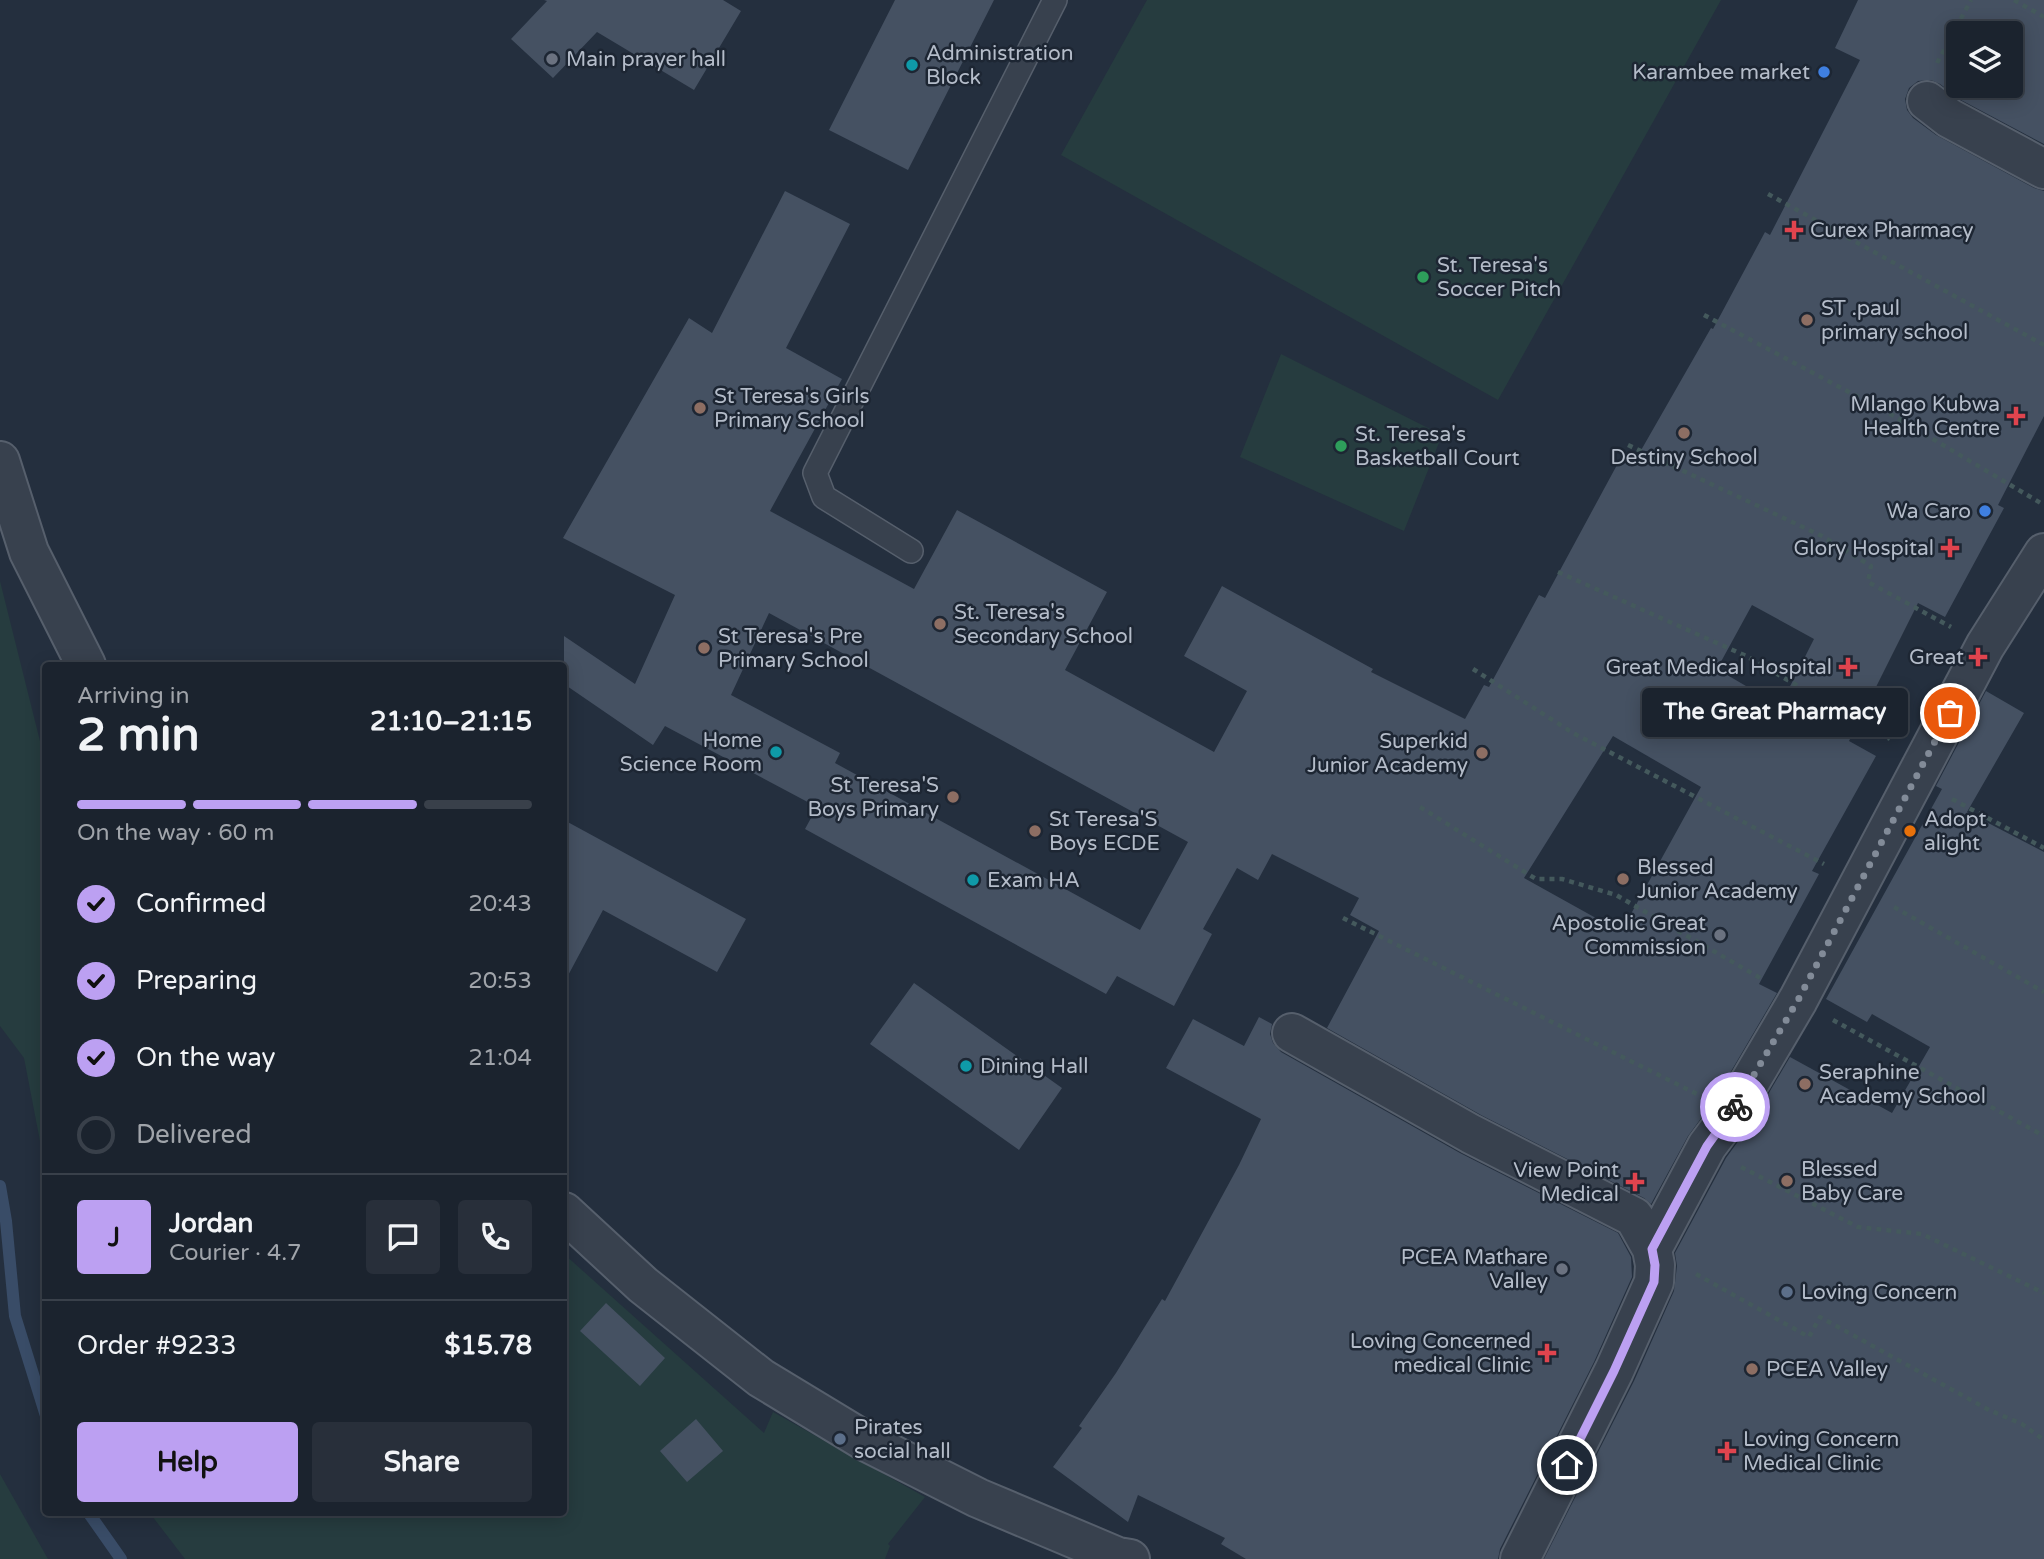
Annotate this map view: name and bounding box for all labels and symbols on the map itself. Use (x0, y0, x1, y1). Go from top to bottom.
place label: Administration Block (926, 41, 1074, 90)
place label: Main prayer hall (566, 47, 726, 72)
marker: Main prayer hall (544, 51, 560, 67)
marker: Administration Block (904, 57, 920, 73)
place label: Karambee market (1632, 60, 1810, 85)
marker: Karambee market (1816, 64, 1832, 80)
place label: Curex Pharmacy (1810, 218, 1974, 243)
marker: Curex Pharmacy (1784, 220, 1804, 240)
place label: St. Teresa's Soccer Pitch (1437, 253, 1561, 302)
marker: St. Teresa's Soccer Pitch (1415, 269, 1431, 285)
place label: ST .paul primary school (1821, 296, 1968, 345)
marker: ST .paul primary school (1799, 312, 1815, 328)
place label: St Teresa's Girls Primary School (714, 384, 869, 433)
place label: Mlango Kubwa Health Centre (1850, 392, 2000, 441)
marker: St Teresa's Girls Primary School (692, 400, 708, 416)
marker: Mlango Kubwa Health Centre (2006, 406, 2026, 426)
place label: St. Teresa's Basketball Court (1355, 422, 1519, 471)
marker: Destiny School (1676, 425, 1692, 441)
marker: St. Teresa's Basketball Court (1333, 438, 1349, 454)
place label: Destiny School (1610, 445, 1758, 470)
place label: Wa Caro (1886, 499, 1971, 524)
marker: Wa Caro (1977, 503, 1993, 519)
place label: Glory Hospital (1793, 536, 1934, 561)
marker: Glory Hospital (1940, 538, 1960, 558)
place label: St. Teresa's Secondary School (954, 600, 1133, 649)
marker: St. Teresa's Secondary School (932, 616, 948, 632)
place label: St Teresa's Pre Primary School (718, 624, 869, 673)
marker: St Teresa's Pre Primary School (696, 640, 712, 656)
place label: Great (1909, 645, 1964, 670)
marker: Great (1970, 649, 1986, 665)
place label: Great Medical Hospital (1605, 655, 1832, 680)
marker: Great Medical Hospital (1838, 657, 1858, 677)
pin (1920, 683, 1980, 743)
callout: The Great Pharmacy (1642, 688, 1908, 738)
place label: Home Science Room (620, 728, 762, 777)
place label: Superkid Junior Academy (1307, 729, 1468, 778)
marker: Home Science Room (768, 744, 784, 760)
marker: Superkid Junior Academy (1474, 745, 1490, 761)
place label: St Teresa'S Boys Primary (807, 773, 939, 822)
marker: St Teresa'S Boys Primary (945, 789, 961, 805)
place label: St Teresa'S Boys ECDE (1049, 807, 1160, 856)
place label: Adopt alight (1924, 807, 1987, 856)
marker: St Teresa'S Boys ECDE (1027, 823, 1043, 839)
marker: Adopt alight (1902, 823, 1918, 839)
place label: Blessed Junior Academy (1637, 855, 1798, 904)
place label: Exam HA (987, 868, 1080, 893)
marker: Blessed Junior Academy (1615, 871, 1631, 887)
marker: Exam HA (965, 872, 981, 888)
place label: Apostolic Great Commission (1552, 911, 1706, 960)
marker: Apostolic Great Commission (1712, 927, 1728, 943)
place label: Dining Hall (980, 1054, 1088, 1079)
marker: Dining Hall (958, 1058, 974, 1074)
place label: Seraphine Academy School (1819, 1060, 1986, 1109)
courier (1700, 1072, 1770, 1142)
marker: Seraphine Academy School (1797, 1076, 1813, 1092)
place label: Blessed Baby Care (1801, 1157, 1903, 1206)
place label: View Point Medical (1513, 1158, 1619, 1207)
marker: View Point Medical (1625, 1172, 1645, 1192)
marker: Blessed Baby Care (1779, 1173, 1795, 1189)
place label: PCEA Mathare Valley (1401, 1245, 1548, 1294)
marker: PCEA Mathare Valley (1554, 1261, 1570, 1277)
place label: Loving Concern (1801, 1280, 1957, 1305)
marker: Loving Concern (1779, 1284, 1795, 1300)
place label: Loving Concerned medical Clinic (1350, 1329, 1531, 1378)
marker: Loving Concerned medical Clinic (1537, 1343, 1557, 1363)
place label: PCEA Valley (1766, 1357, 1888, 1382)
marker: PCEA Valley (1744, 1361, 1760, 1377)
place label: Pirates social hall (854, 1415, 951, 1464)
place label: Loving Concern Medical Clinic (1743, 1427, 1899, 1476)
marker: Pirates social hall (832, 1431, 848, 1447)
pin (1537, 1435, 1597, 1495)
marker: Loving Concern Medical Clinic (1717, 1441, 1737, 1461)

